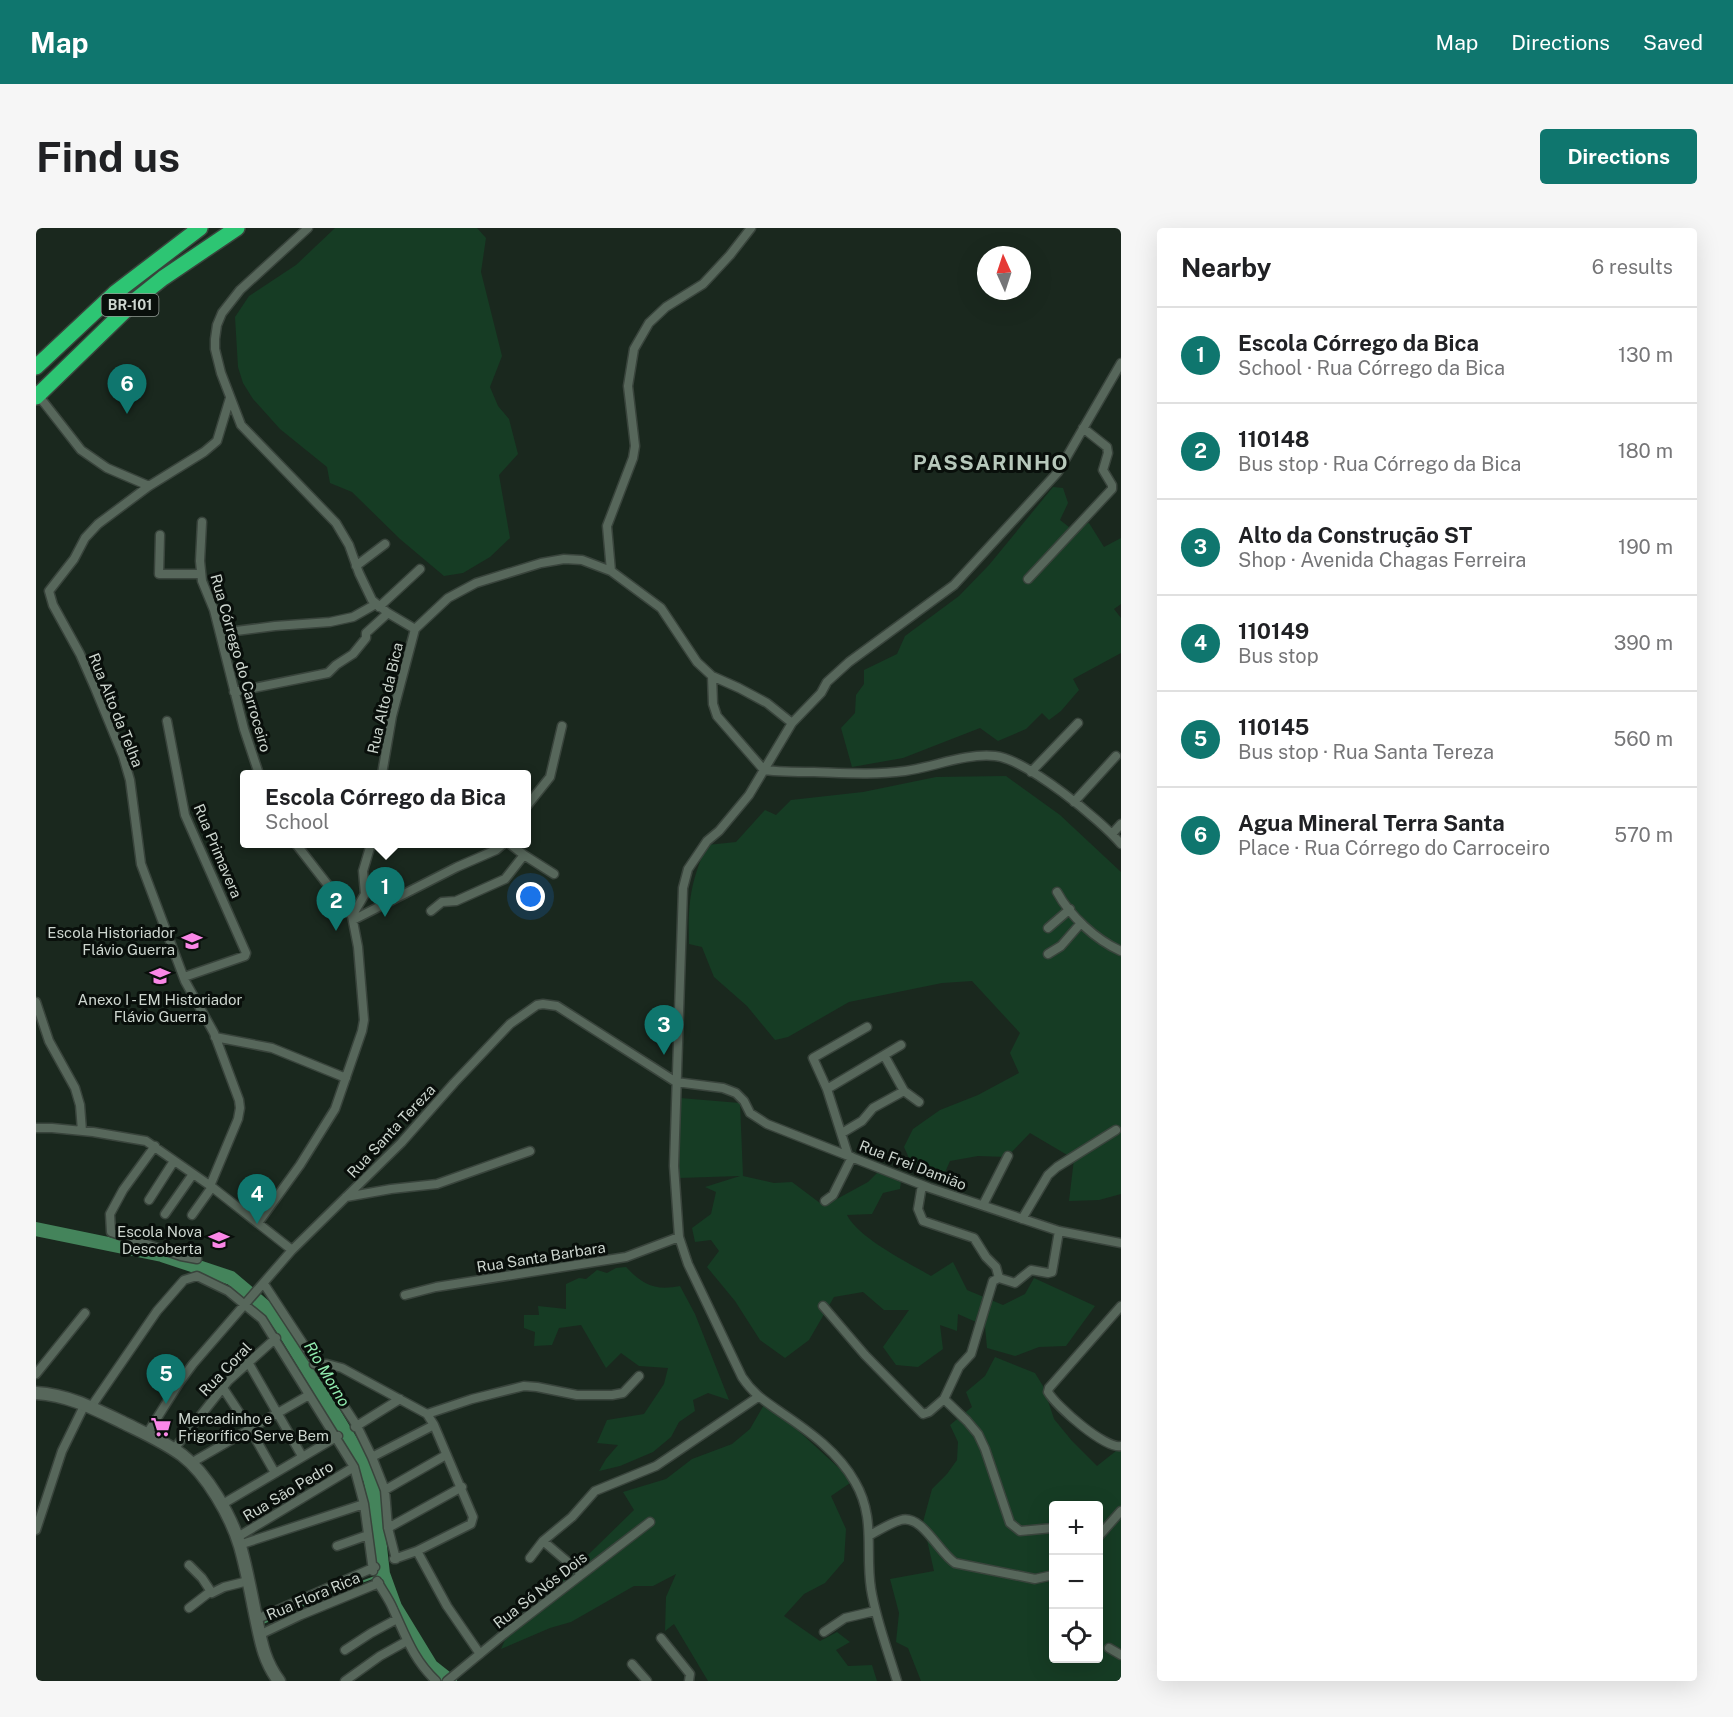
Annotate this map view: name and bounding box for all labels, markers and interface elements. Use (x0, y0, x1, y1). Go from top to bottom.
text: Map (30, 26, 89, 59)
text: Map (1436, 30, 1478, 55)
text: Directions (1511, 30, 1610, 55)
text: Saved (1643, 30, 1703, 55)
button: Directions (1540, 129, 1697, 184)
text: Find us (36, 132, 180, 181)
north arrow (977, 246, 1031, 300)
text: Nearby (1181, 252, 1271, 283)
text: 6 results (1592, 255, 1673, 279)
road number: BR-101 (102, 294, 158, 316)
text: Escola Córrego da Bica (1238, 330, 1479, 356)
text: 1 (1196, 343, 1205, 367)
text: 130 m (1618, 343, 1673, 367)
text: School · Rua Córrego da Bica (1238, 356, 1505, 380)
pin: 6 (108, 364, 146, 414)
text: 110148 (1238, 426, 1310, 452)
text: 2 (1194, 439, 1207, 463)
text: 180 m (1618, 439, 1673, 463)
district label: PASSARINHO (913, 450, 1069, 475)
text: Bus stop · Rua Córrego da Bica (1238, 452, 1521, 476)
text: Alto da Construção ST (1238, 522, 1472, 548)
text: 3 (1194, 535, 1207, 559)
text: 190 m (1618, 535, 1673, 559)
text: Shop · Avenida Chagas Ferreira (1238, 548, 1526, 572)
street label: Rua Córrego do Carroceiro (207, 572, 275, 754)
text: 110149 (1238, 618, 1309, 644)
text: 4 (1194, 631, 1207, 655)
text: 390 m (1614, 631, 1673, 655)
street label: Rua Alto da Bica (364, 641, 406, 755)
text: Bus stop (1238, 644, 1319, 668)
street label: Rua Alto da Telha (85, 651, 147, 769)
text: 110145 (1238, 714, 1309, 740)
text: 5 (1194, 727, 1207, 751)
text: 560 m (1613, 727, 1673, 751)
text: Bus stop · Rua Santa Tereza (1238, 740, 1494, 764)
popup (240, 770, 531, 848)
text: Escola Córrego da Bica (265, 784, 506, 810)
street label: Rua Primavera (191, 801, 245, 901)
text: School (265, 810, 329, 834)
text: Agua Mineral Terra Santa (1238, 810, 1505, 836)
text: 6 (1194, 823, 1207, 847)
text: 570 m (1614, 823, 1673, 847)
text: Place · Rua Córrego do Carroceiro (1238, 836, 1550, 860)
pin: 1 (366, 868, 404, 917)
pin: 2 (316, 882, 356, 931)
your location (516, 882, 545, 911)
place label: Escola Historiador Flávio Guerra (47, 924, 175, 958)
school or university icon: Escola Historiador Flávio Guerra (180, 929, 204, 953)
school or university icon: Anexo I - EM Historiador Flávio Guerra (148, 964, 172, 988)
place label: Anexo I - EM Historiador Flávio Guerra (78, 991, 243, 1025)
pin: 3 (644, 1006, 684, 1055)
street label: Rua Santa Tereza (344, 1081, 438, 1181)
street label: Rua Frei Damião (857, 1137, 969, 1193)
pin: 4 (238, 1174, 276, 1224)
place label: Escola Nova Descoberta (117, 1223, 202, 1257)
school or university icon: Escola Nova Descoberta (207, 1228, 231, 1252)
street label: Rua Santa Barbara (475, 1238, 607, 1276)
water label: Rio Morno (300, 1338, 354, 1410)
street label: Rua Coral (195, 1339, 255, 1399)
pin: 5 (146, 1354, 186, 1404)
place label: Mercadinho e Frigorífico Serve Bem (178, 1410, 329, 1444)
supermarket icon: Mercadinho e Frigorífico Serve Bem (149, 1415, 173, 1439)
street label: Rua São Pedro (240, 1457, 336, 1525)
map controls (1049, 1501, 1103, 1663)
button: + (1049, 1501, 1103, 1555)
street label: Rua Só Nós Dois (490, 1548, 590, 1632)
button: − (1049, 1555, 1103, 1609)
street label: Rua Flora Rica (264, 1569, 362, 1623)
button: locate (1049, 1609, 1103, 1663)

